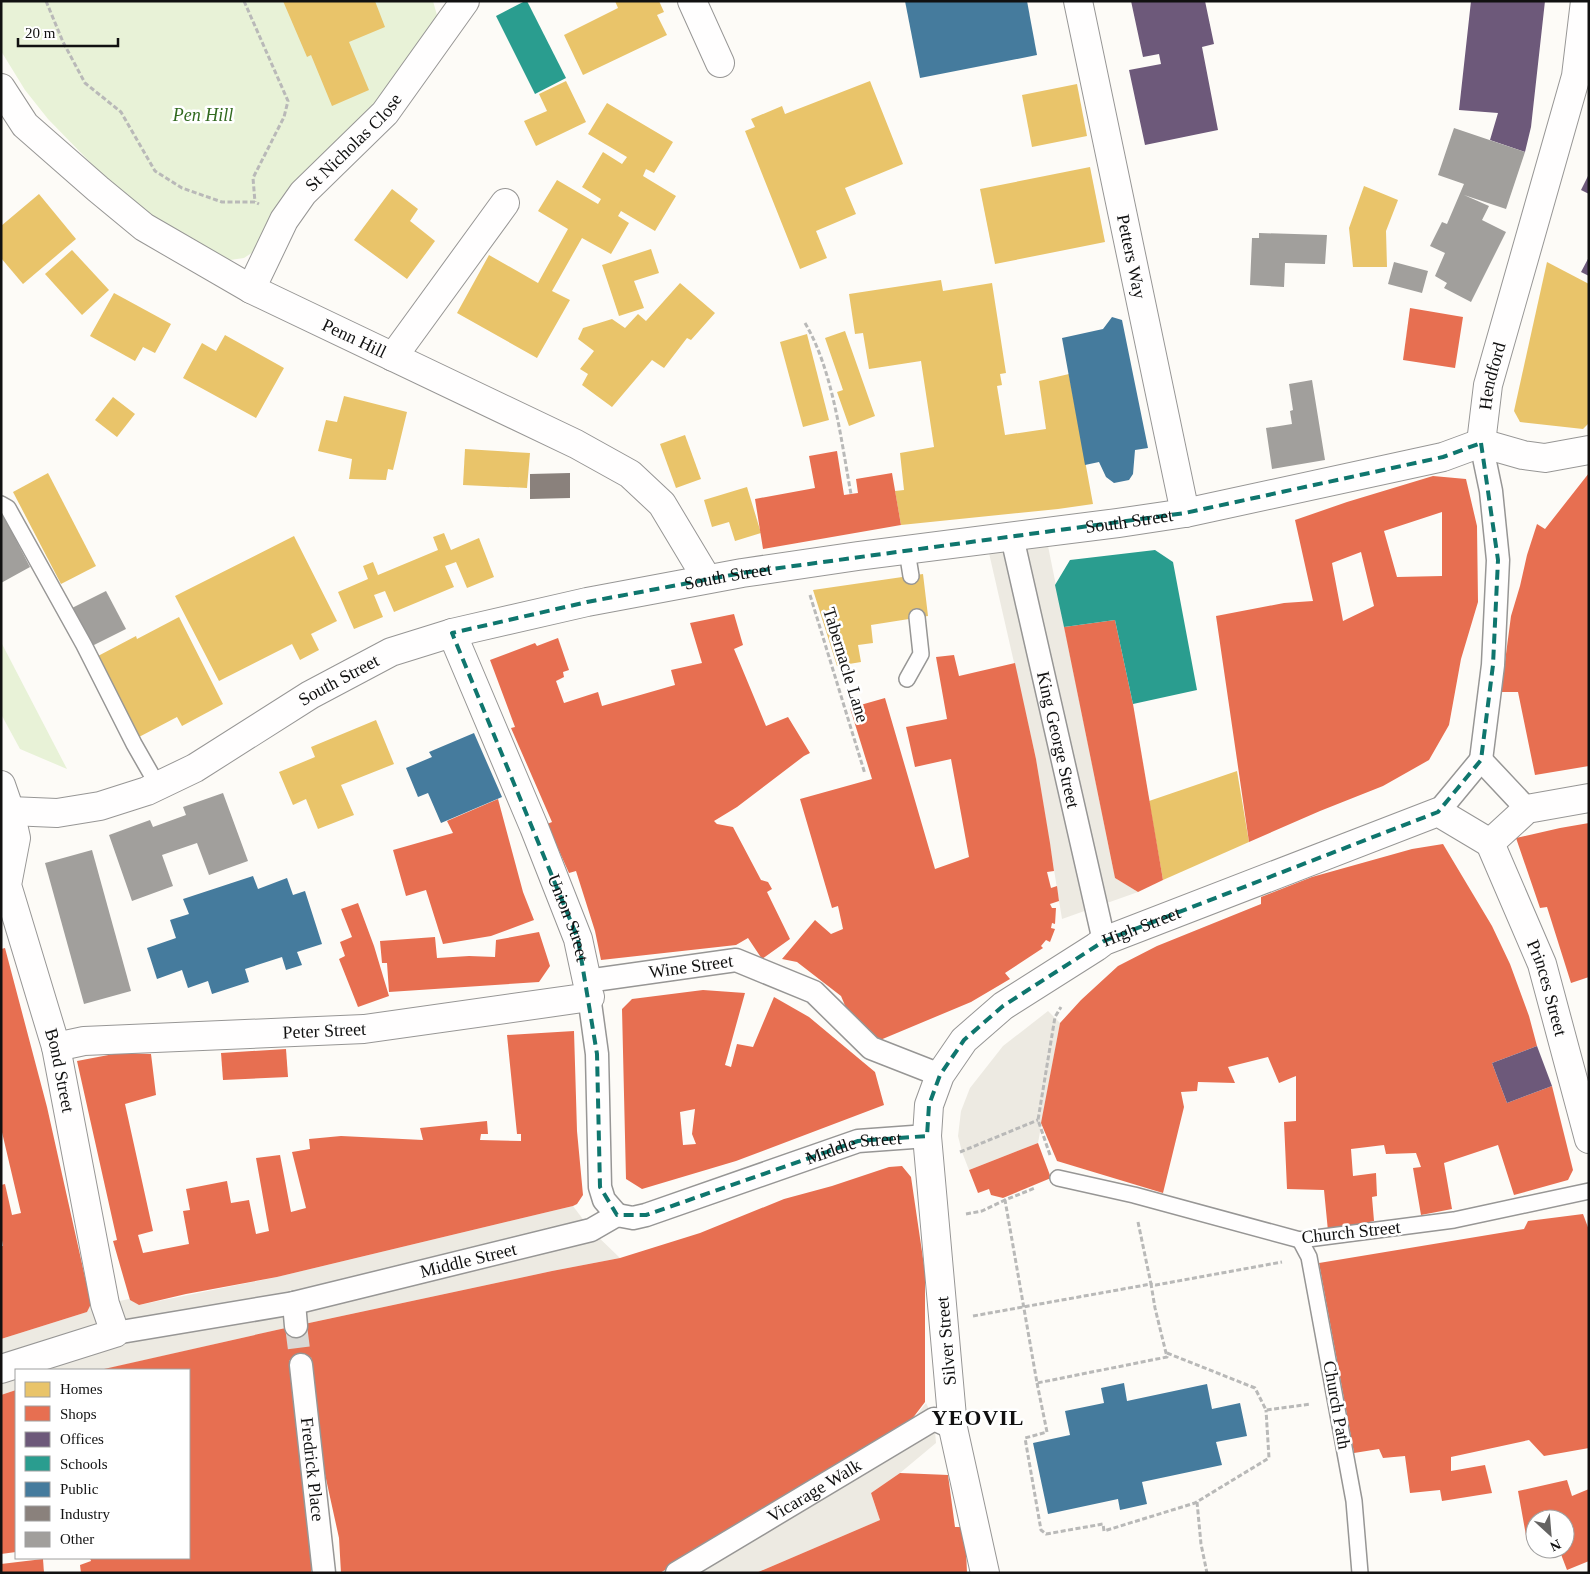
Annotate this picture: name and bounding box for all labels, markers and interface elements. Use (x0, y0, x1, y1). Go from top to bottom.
scale bar (18, 15, 118, 47)
text: 20 m (25, 25, 56, 41)
street label: St Nicholas Close (301, 90, 406, 195)
park label: Pen Hill (172, 105, 233, 125)
street label: Petters Way (1113, 212, 1150, 301)
street label: Penn Hill (319, 314, 390, 362)
street label: Hendford (1475, 340, 1510, 411)
street label: South Street (1084, 505, 1174, 537)
street label: South Street (682, 559, 773, 594)
street label: Tabernacle Lane (819, 605, 873, 725)
street label: South Street (295, 650, 382, 710)
street label: King George Street (1033, 669, 1083, 810)
street label: Union Street (544, 871, 593, 963)
street label: High Street (1099, 902, 1183, 951)
street label: Princes Street (1523, 937, 1571, 1038)
street label: Wine Street (647, 951, 734, 982)
street label: Peter Street (282, 1019, 366, 1042)
street label: Bond Street (41, 1026, 78, 1114)
street label: Middle Street (803, 1128, 902, 1169)
street label: Church Street (1300, 1217, 1402, 1247)
street label: Middle Street (418, 1239, 519, 1282)
street label: Silver Street (932, 1296, 960, 1386)
street label: Church Path (1319, 1359, 1355, 1451)
legend (15, 1369, 190, 1559)
text: Homes (60, 1381, 103, 1397)
district label: YEOVIL (932, 1405, 1024, 1430)
text: Shops (60, 1406, 97, 1422)
street label: Fredrick Place (297, 1416, 328, 1522)
text: Offices (60, 1431, 104, 1447)
street label: Vicarage Walk (764, 1455, 865, 1527)
text: Schools (60, 1456, 108, 1472)
text: Public (60, 1481, 99, 1497)
text: Industry (60, 1506, 110, 1522)
north arrow (1525, 1509, 1575, 1559)
text: Other (60, 1531, 94, 1547)
text: N (1548, 1536, 1563, 1554)

